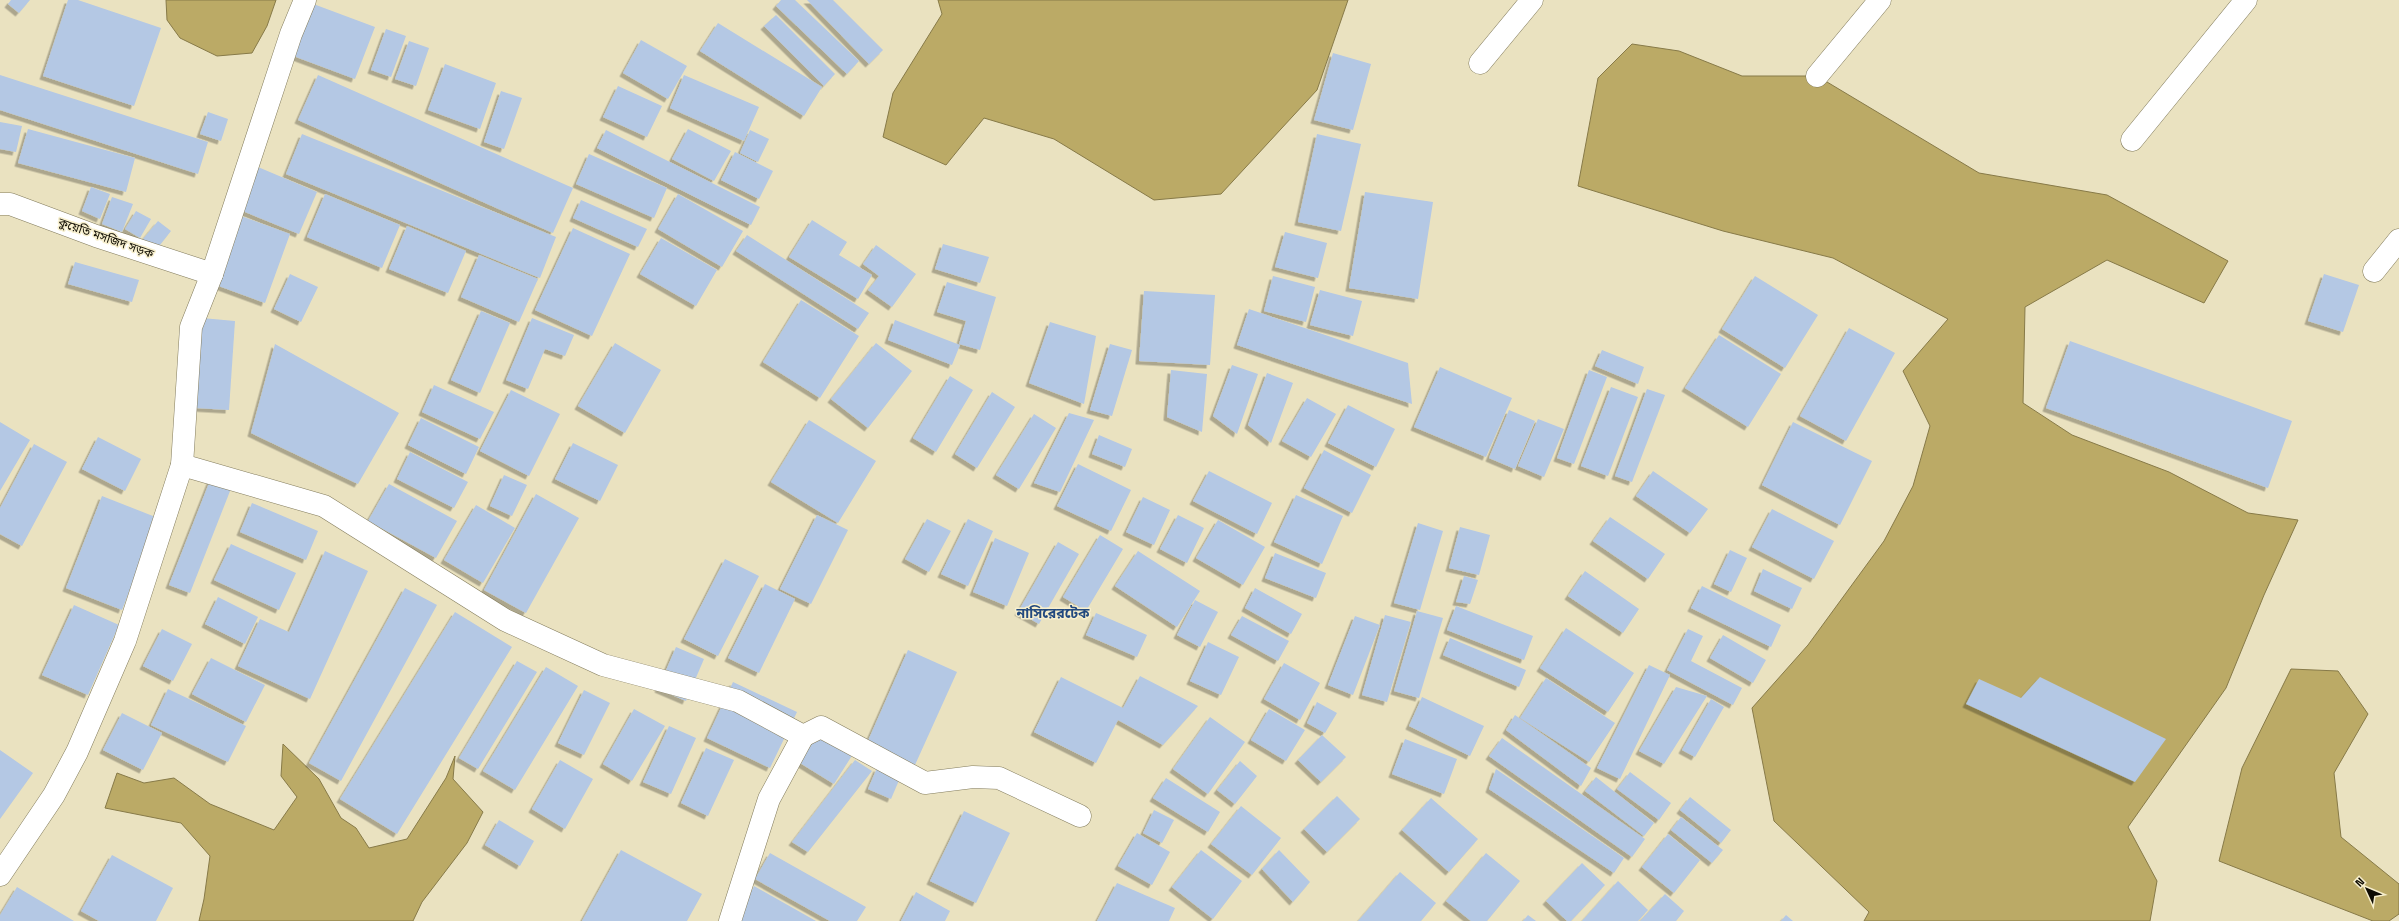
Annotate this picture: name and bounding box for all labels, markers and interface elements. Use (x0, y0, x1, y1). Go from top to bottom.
street label: কুয়েতি মসজিদ সড়ক (55, 214, 156, 262)
district label: নাসিরেরটেক (1016, 604, 1090, 622)
north arrow (2347, 869, 2387, 909)
text: N (2352, 875, 2367, 890)

